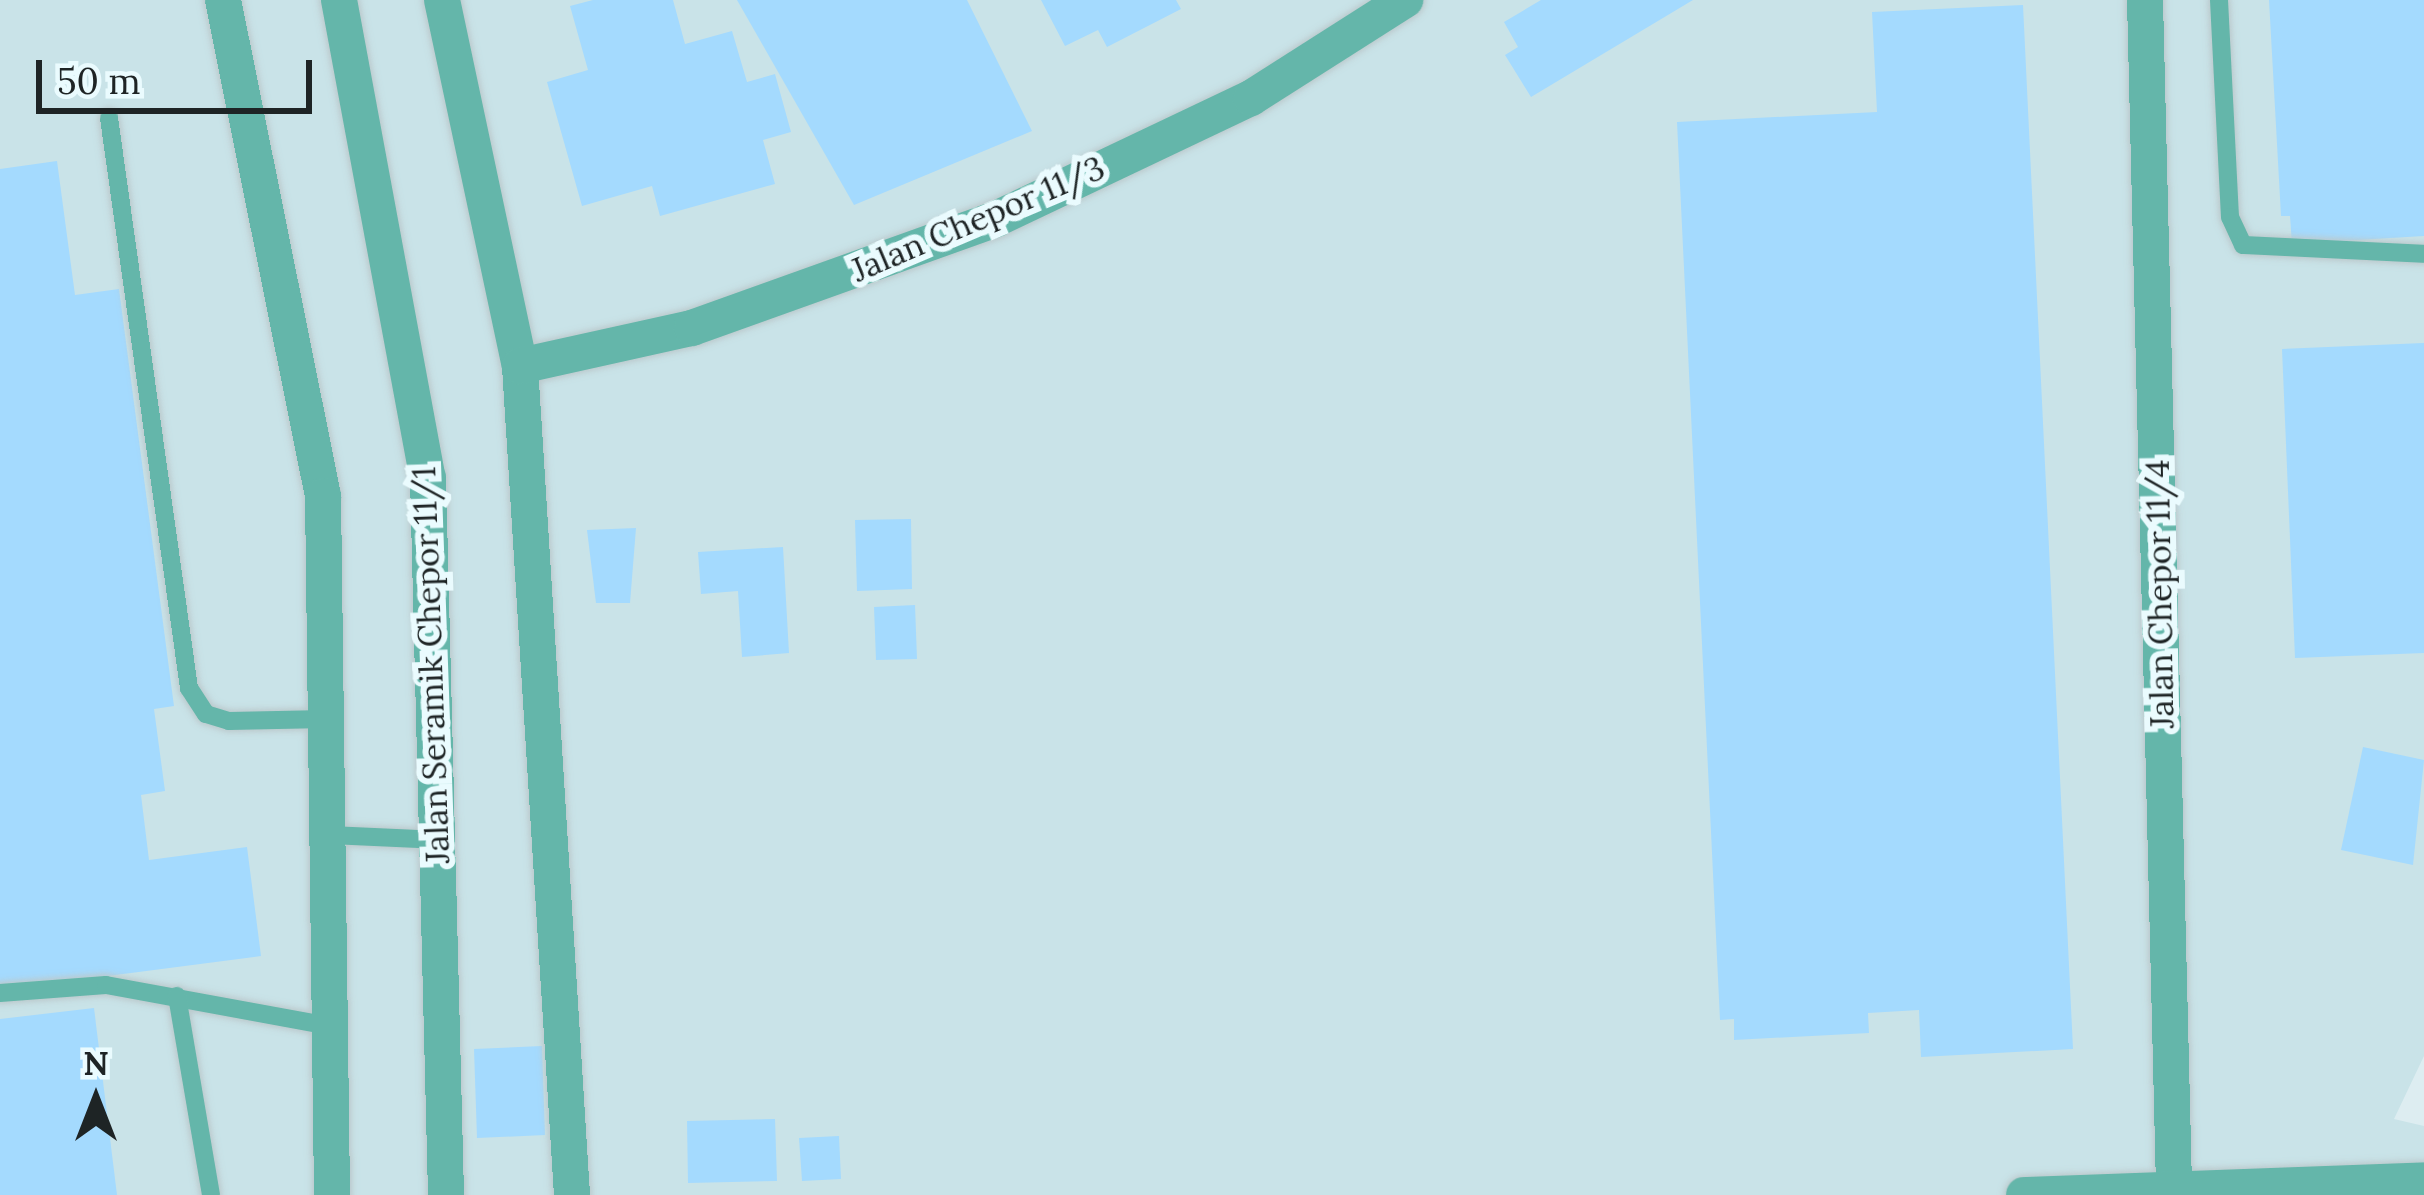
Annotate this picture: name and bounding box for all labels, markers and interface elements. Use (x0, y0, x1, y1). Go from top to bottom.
scale bar (42, 36, 318, 110)
text: 50 m (57, 58, 141, 104)
street label: Jalan Chepor 11/3 (846, 148, 1110, 290)
street label: Jalan Chepor 11/4 (2138, 459, 2182, 729)
street label: Jalan Seramik Chepor 11/1 (404, 466, 458, 864)
north arrow (36, 1039, 156, 1159)
text: N (83, 1042, 109, 1084)

